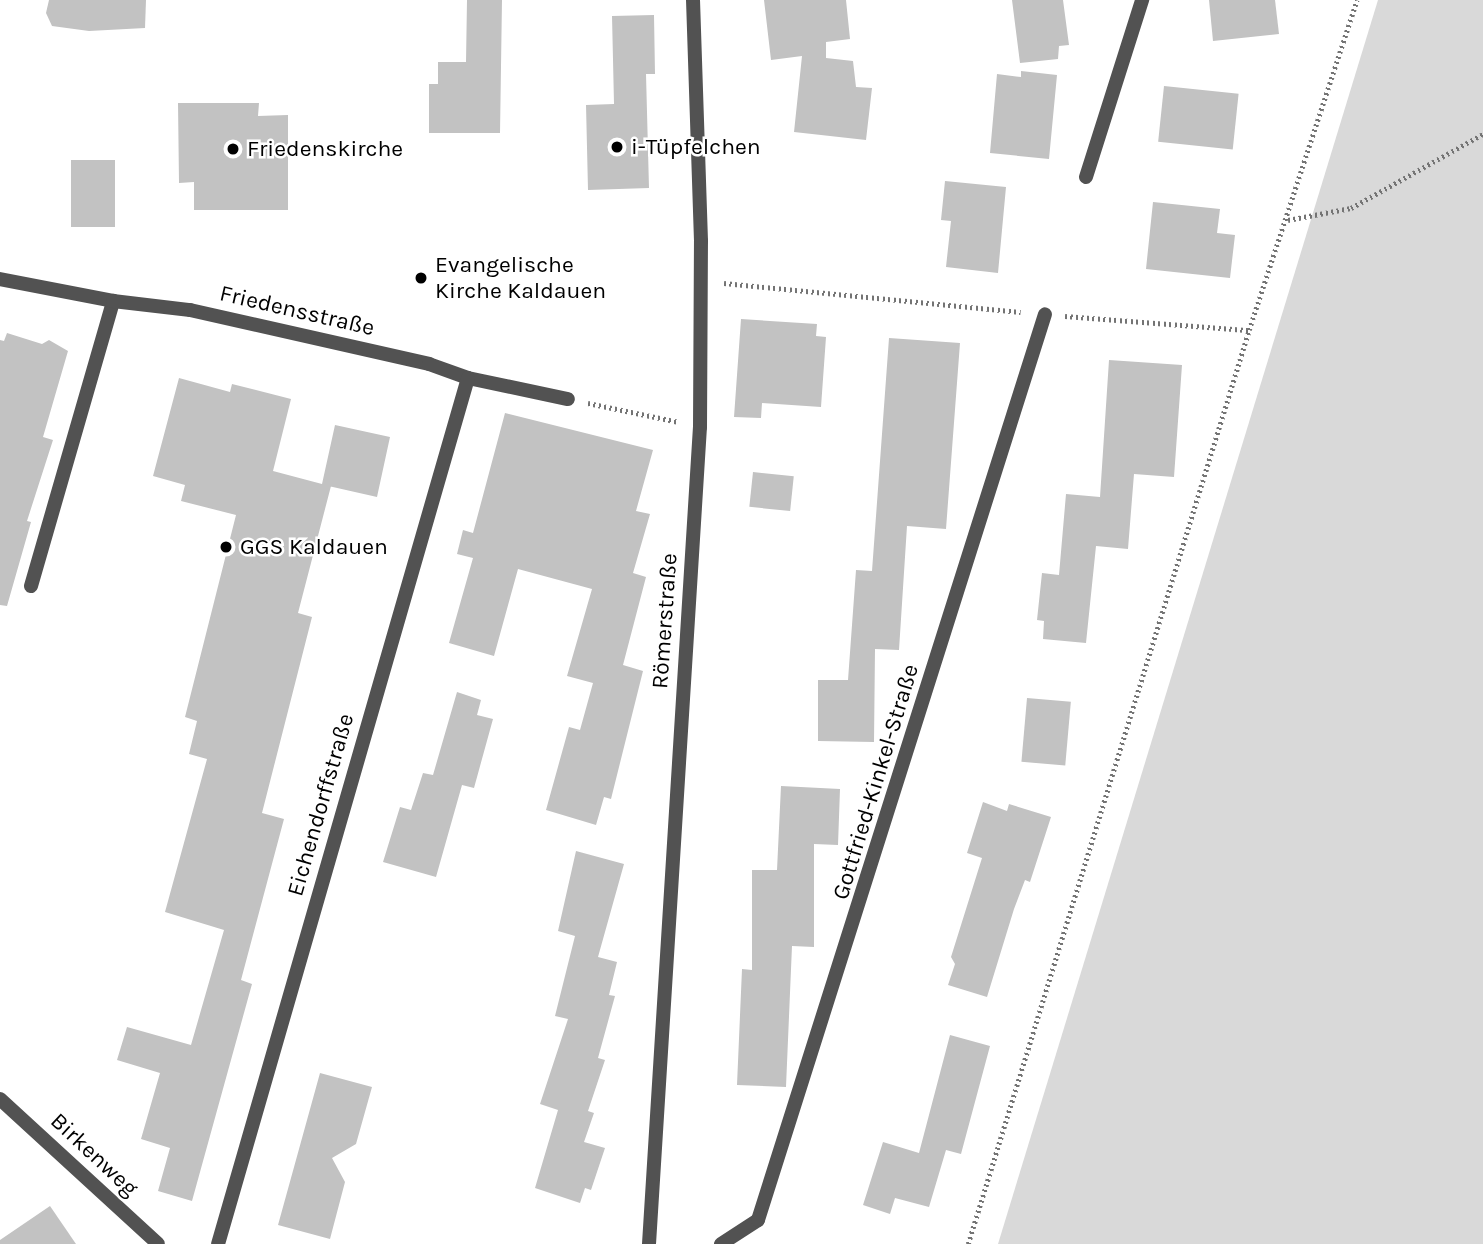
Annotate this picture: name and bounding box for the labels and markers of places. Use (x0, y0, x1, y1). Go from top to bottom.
place label: i-Tüpfelchen (631, 133, 761, 161)
place label: Friedenskirche (247, 135, 403, 163)
marker: i-Tüpfelchen (609, 139, 625, 155)
marker: Friedenskirche (225, 141, 241, 157)
place label: Evangelische Kirche Kaldauen (435, 251, 606, 305)
marker: Evangelische Kirche Kaldauen (413, 270, 429, 286)
place label: GGS Kaldauen (240, 533, 388, 561)
marker: GGS Kaldauen (218, 539, 234, 555)

